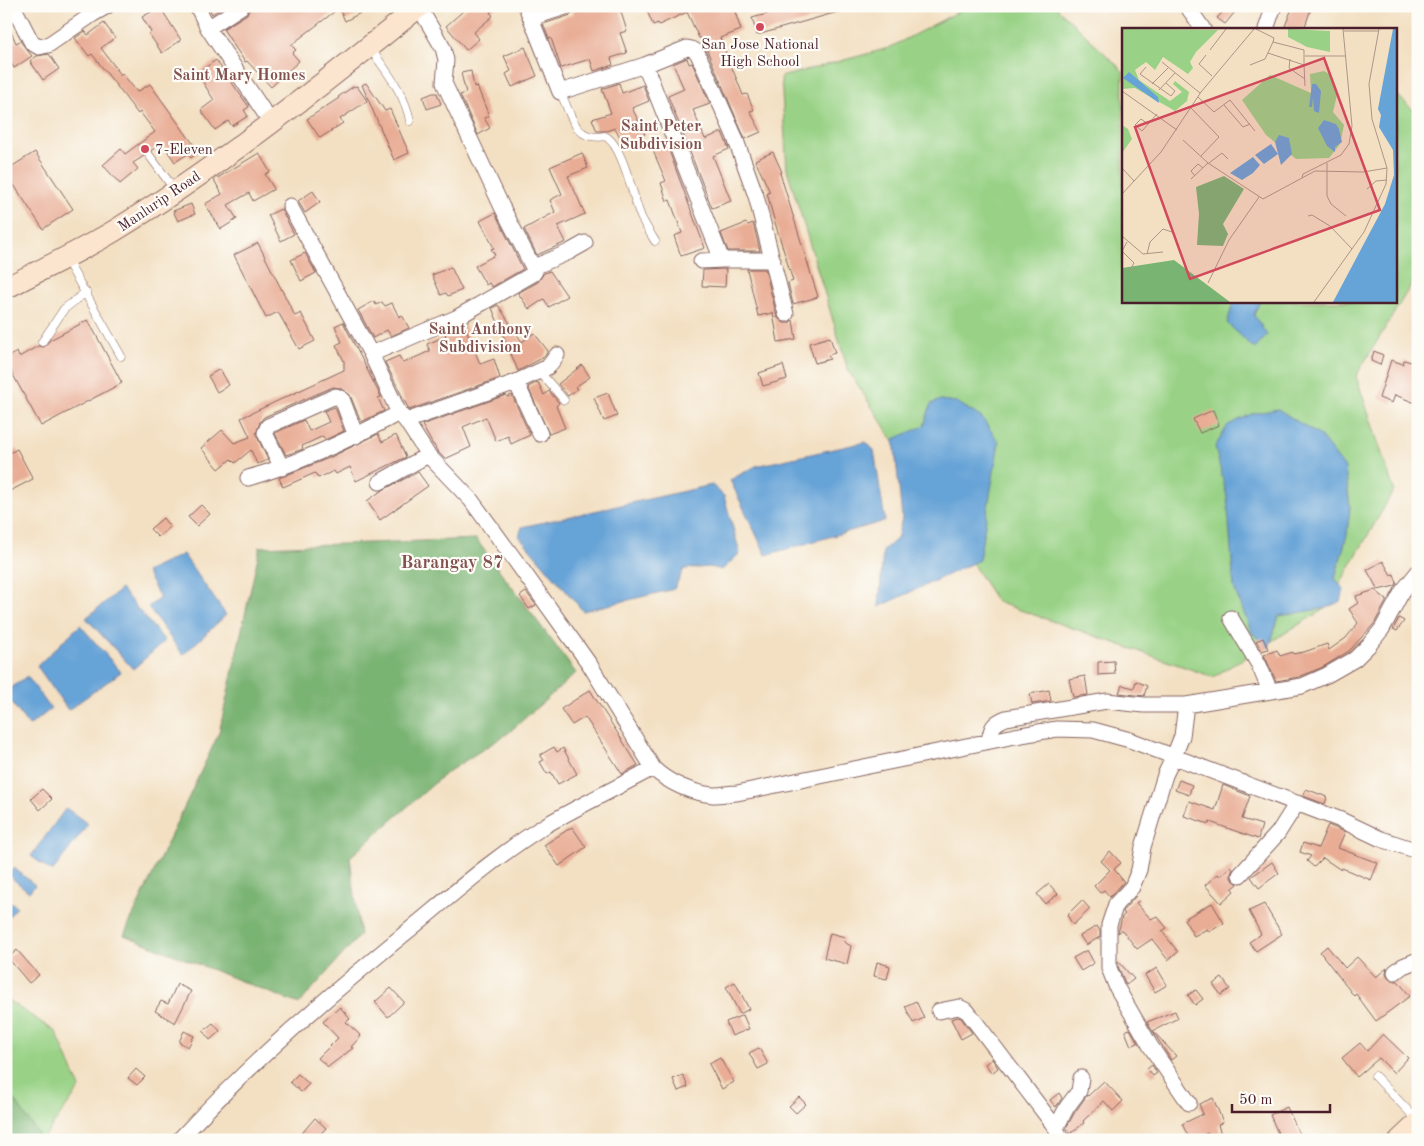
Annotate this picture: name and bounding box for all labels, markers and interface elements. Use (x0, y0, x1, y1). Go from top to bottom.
marker: San Jose National High School (754, 21, 766, 33)
inset map (1122, 28, 1396, 302)
place label: San Jose National High School (701, 38, 819, 70)
district label: Saint Mary Homes (173, 68, 305, 84)
district label: Saint Peter Subdivision (620, 119, 702, 153)
marker: 7-Eleven (139, 143, 151, 155)
place label: 7-Eleven (155, 143, 213, 158)
street label: Manlurip Road (116, 169, 204, 235)
district label: Saint Anthony Subdivision (428, 322, 532, 356)
district label: Barangay 87 (401, 554, 503, 572)
scale bar (1232, 1081, 1329, 1113)
text: 50 m (1239, 1093, 1273, 1108)

